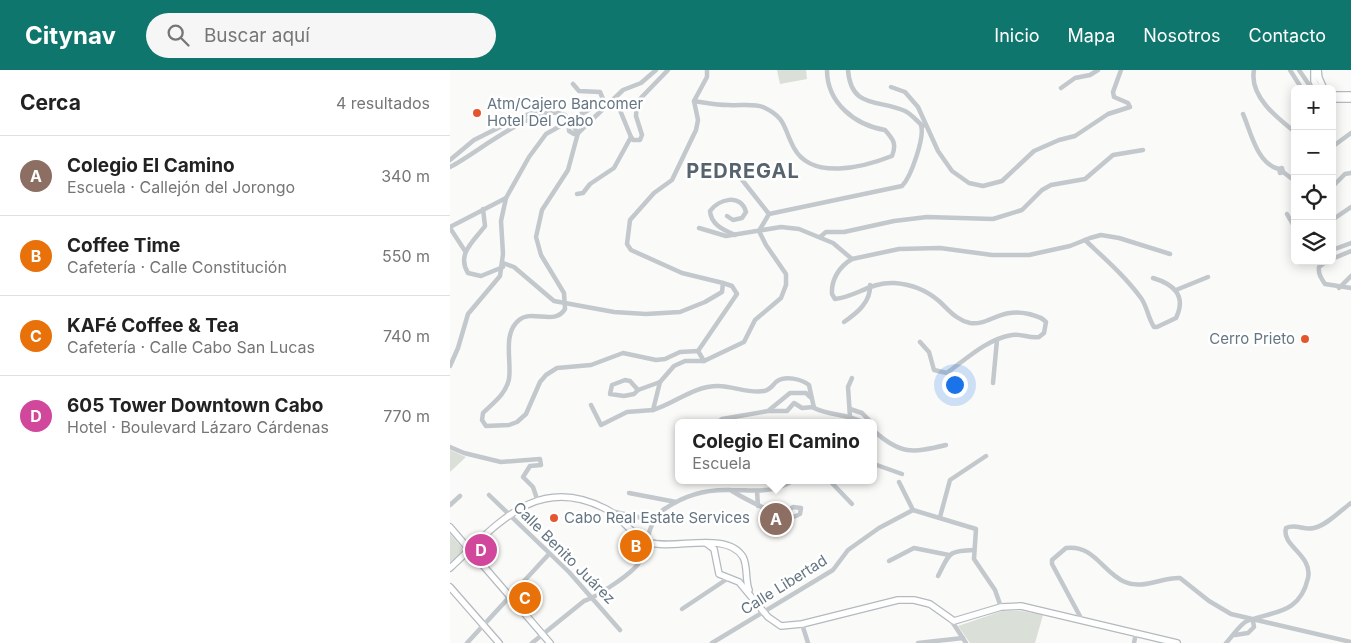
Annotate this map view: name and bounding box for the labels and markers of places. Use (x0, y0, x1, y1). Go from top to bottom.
place label: Atm/Cajero Bancomer Hotel Del Cabo (487, 94, 643, 130)
marker: Atm/Cajero Bancomer Hotel Del Cabo (471, 107, 483, 119)
place label: Cerro Prieto (1209, 329, 1295, 348)
marker: Cerro Prieto (1299, 333, 1311, 345)
pin: A (760, 500, 792, 538)
place label: Cabo Real Estate Services (564, 508, 750, 527)
marker: Cabo Real Estate Services (548, 512, 560, 524)
pin: B (620, 527, 652, 565)
pin: D (465, 531, 497, 569)
pin: C (509, 579, 541, 617)

